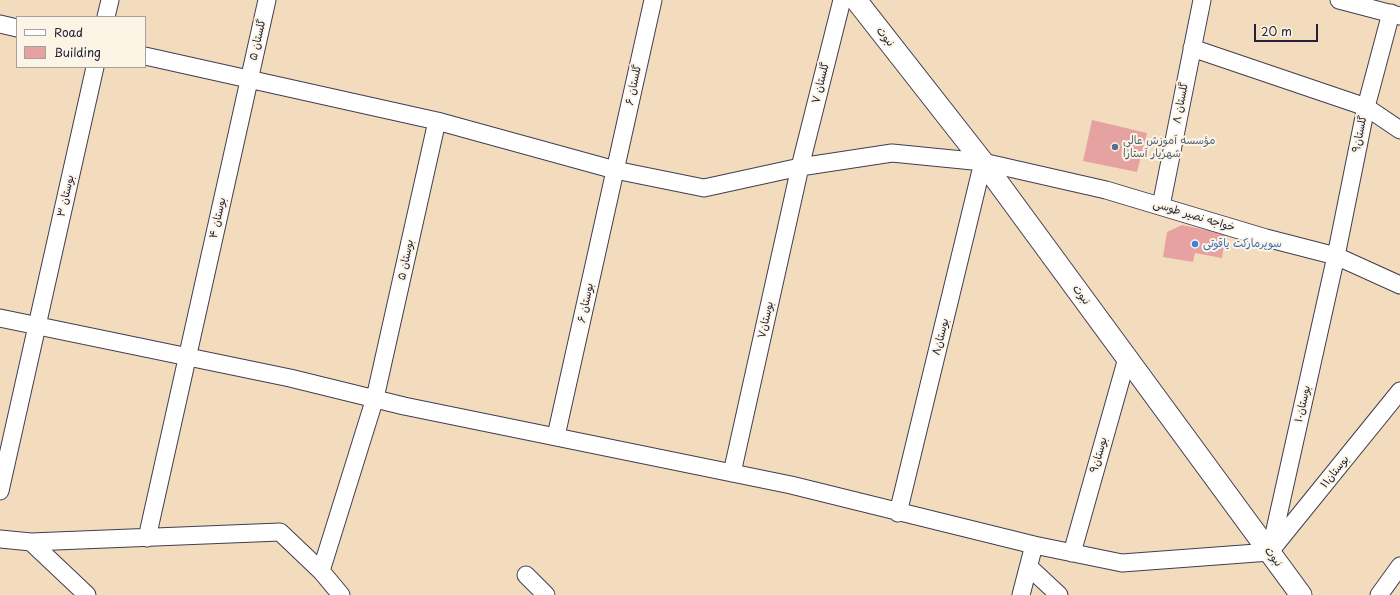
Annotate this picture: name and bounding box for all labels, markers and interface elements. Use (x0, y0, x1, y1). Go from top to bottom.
legend (16, 16, 146, 68)
scale bar (1256, 16, 1320, 42)
street label: گلستان ۵ (247, 18, 269, 62)
text: 20 m (1261, 22, 1292, 40)
text: Road (54, 23, 83, 41)
street label: نبوت (873, 25, 897, 49)
text: Building (54, 43, 101, 61)
street label: گلستان ۷ (810, 61, 832, 105)
street label: گلستان ۶ (623, 64, 645, 106)
street label: گلستان ۸ (1171, 81, 1191, 125)
street label: گلستان۹ (1350, 114, 1370, 154)
place label: مؤسسه آموزش عالی شهریار آستارا (1123, 134, 1215, 160)
marker: مؤسسه آموزش عالی شهریار آستارا (1110, 142, 1120, 152)
street label: بوستان ۳ (55, 174, 77, 218)
street label: بوستان ۴ (207, 196, 229, 240)
street label: خواجه نصیر طوسی (1152, 197, 1236, 235)
place label: سوپرمارکت یاقوتی (1203, 237, 1282, 251)
street label: بوستان ۵ (395, 238, 417, 282)
marker: سوپرمارکت یاقوتی (1190, 239, 1200, 249)
street label: بوستان ۶ (575, 282, 597, 324)
street label: نبوت (1069, 283, 1093, 307)
street label: بوستان۷ (755, 300, 777, 340)
street label: بوستان۸ (930, 317, 952, 357)
street label: بوستان۱۰ (1292, 384, 1314, 424)
street label: بوستان۹ (1088, 435, 1110, 475)
street label: بوستان۱۱ (1318, 453, 1352, 491)
street label: نبوت (1261, 545, 1285, 569)

